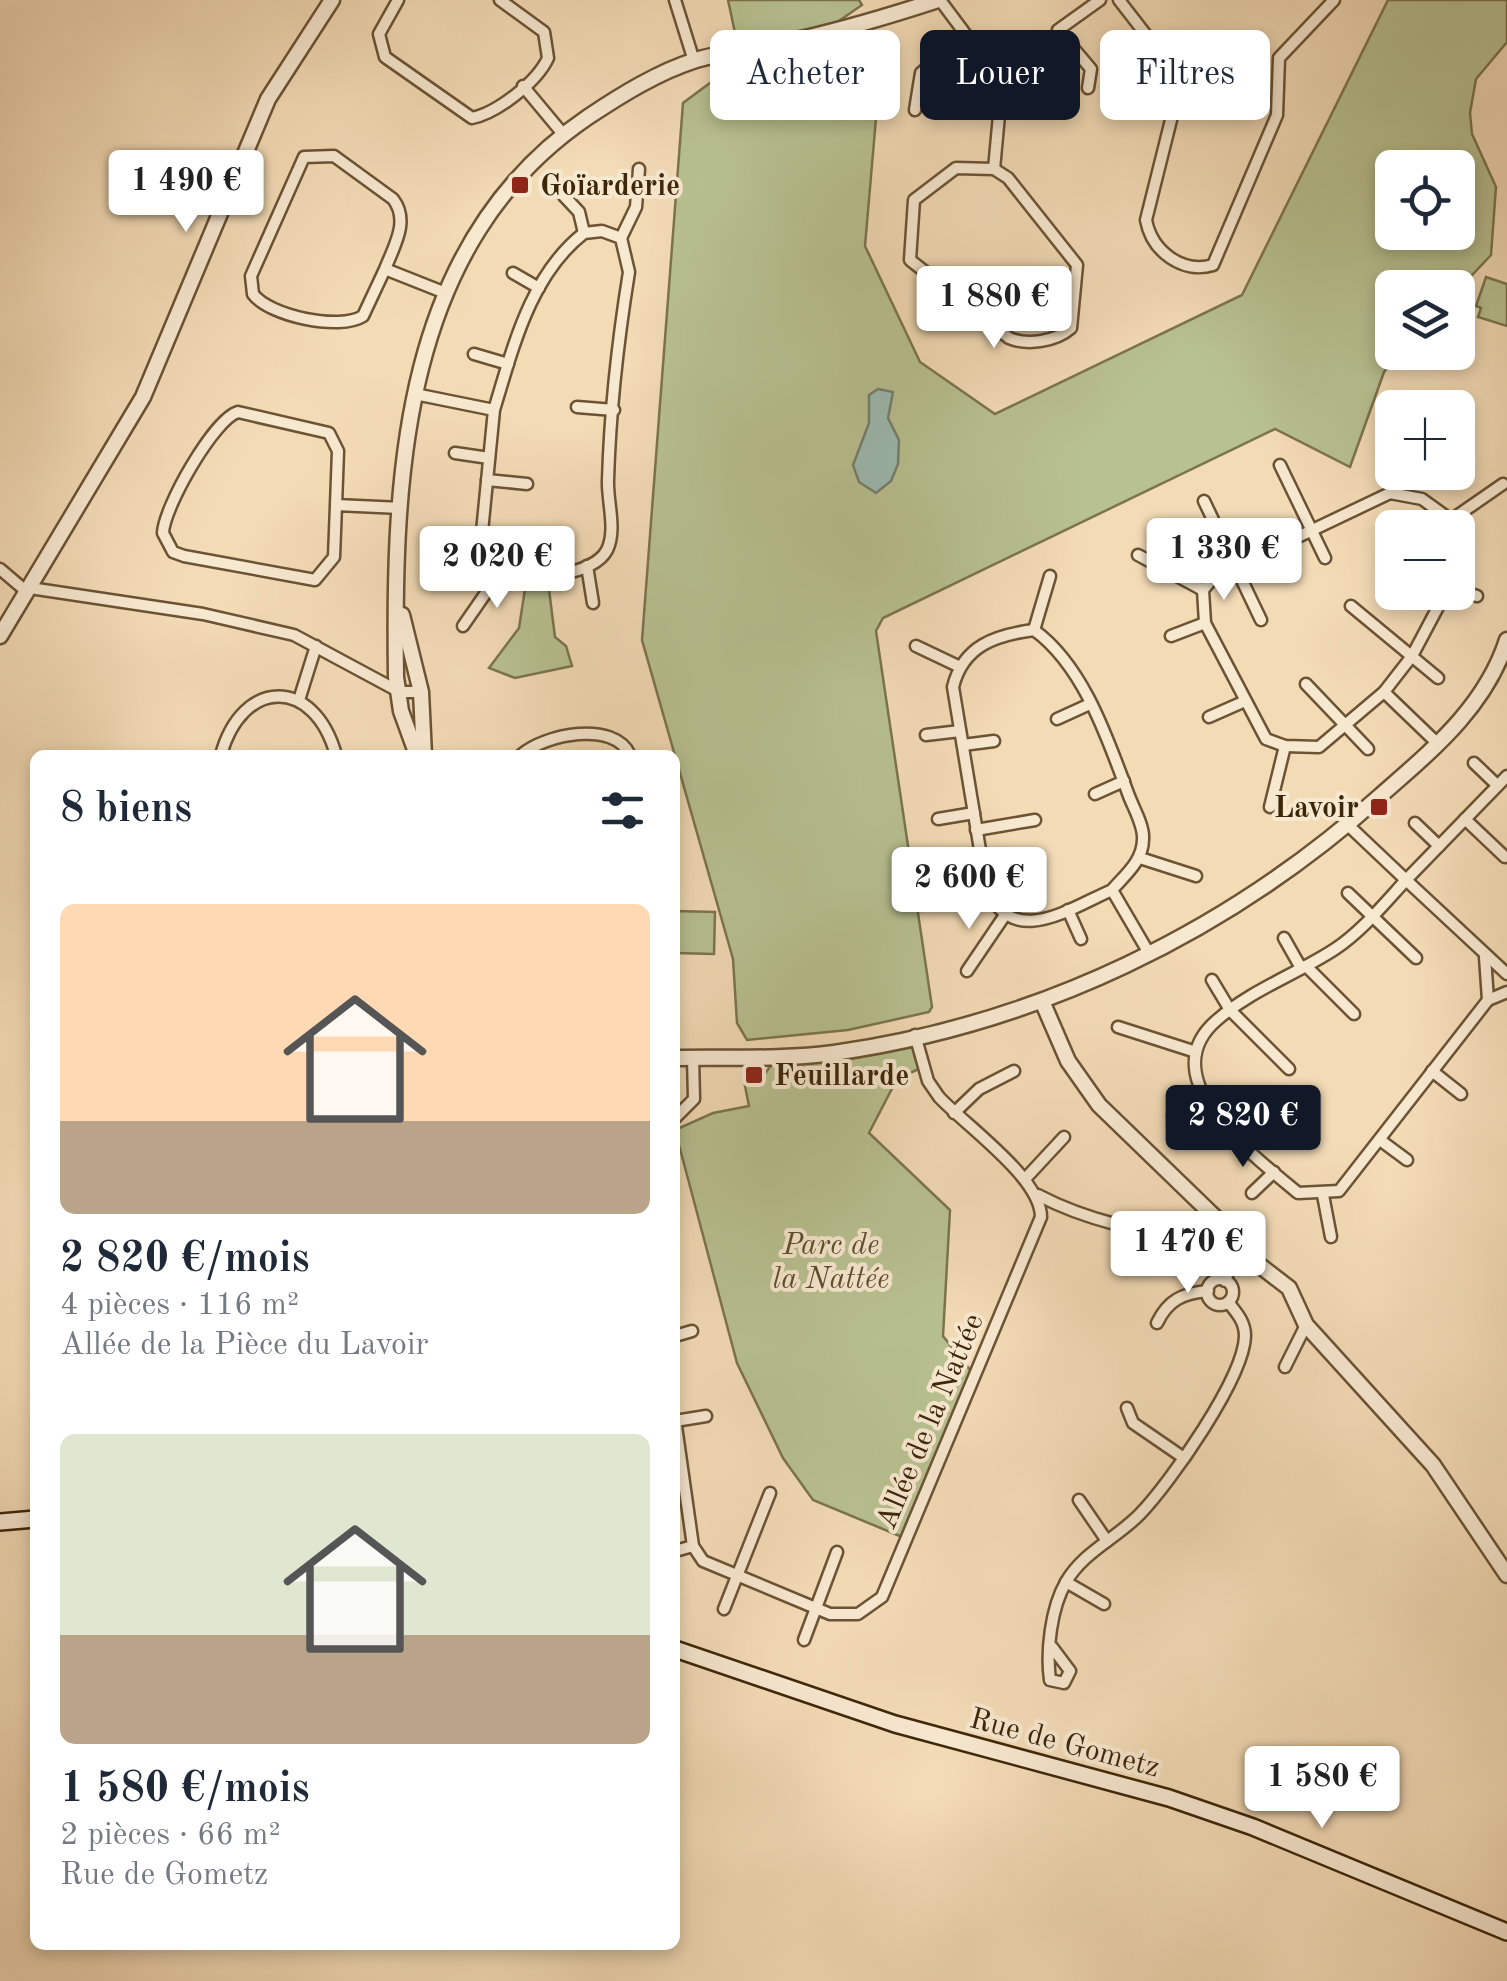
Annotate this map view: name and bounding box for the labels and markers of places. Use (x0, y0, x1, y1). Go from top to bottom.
pin: 1 490 € (94, 150, 278, 235)
place label: Goïarderie (540, 172, 680, 202)
marker: Goïarderie (509, 174, 531, 196)
pin: 1 880 € (902, 266, 1086, 351)
pin: 1 330 € (1132, 518, 1316, 603)
pin: 2 020 € (405, 526, 589, 611)
place label: Lavoir (1274, 794, 1359, 824)
marker: Lavoir (1368, 796, 1390, 818)
pin: 2 600 € (877, 847, 1061, 932)
place label: Feuillarde (774, 1062, 909, 1092)
marker: Feuillarde (743, 1064, 765, 1086)
pin: 2 820 € (1151, 1085, 1335, 1170)
pin: 1 470 € (1096, 1211, 1280, 1296)
pin: 1 580 € (1230, 1746, 1414, 1831)

